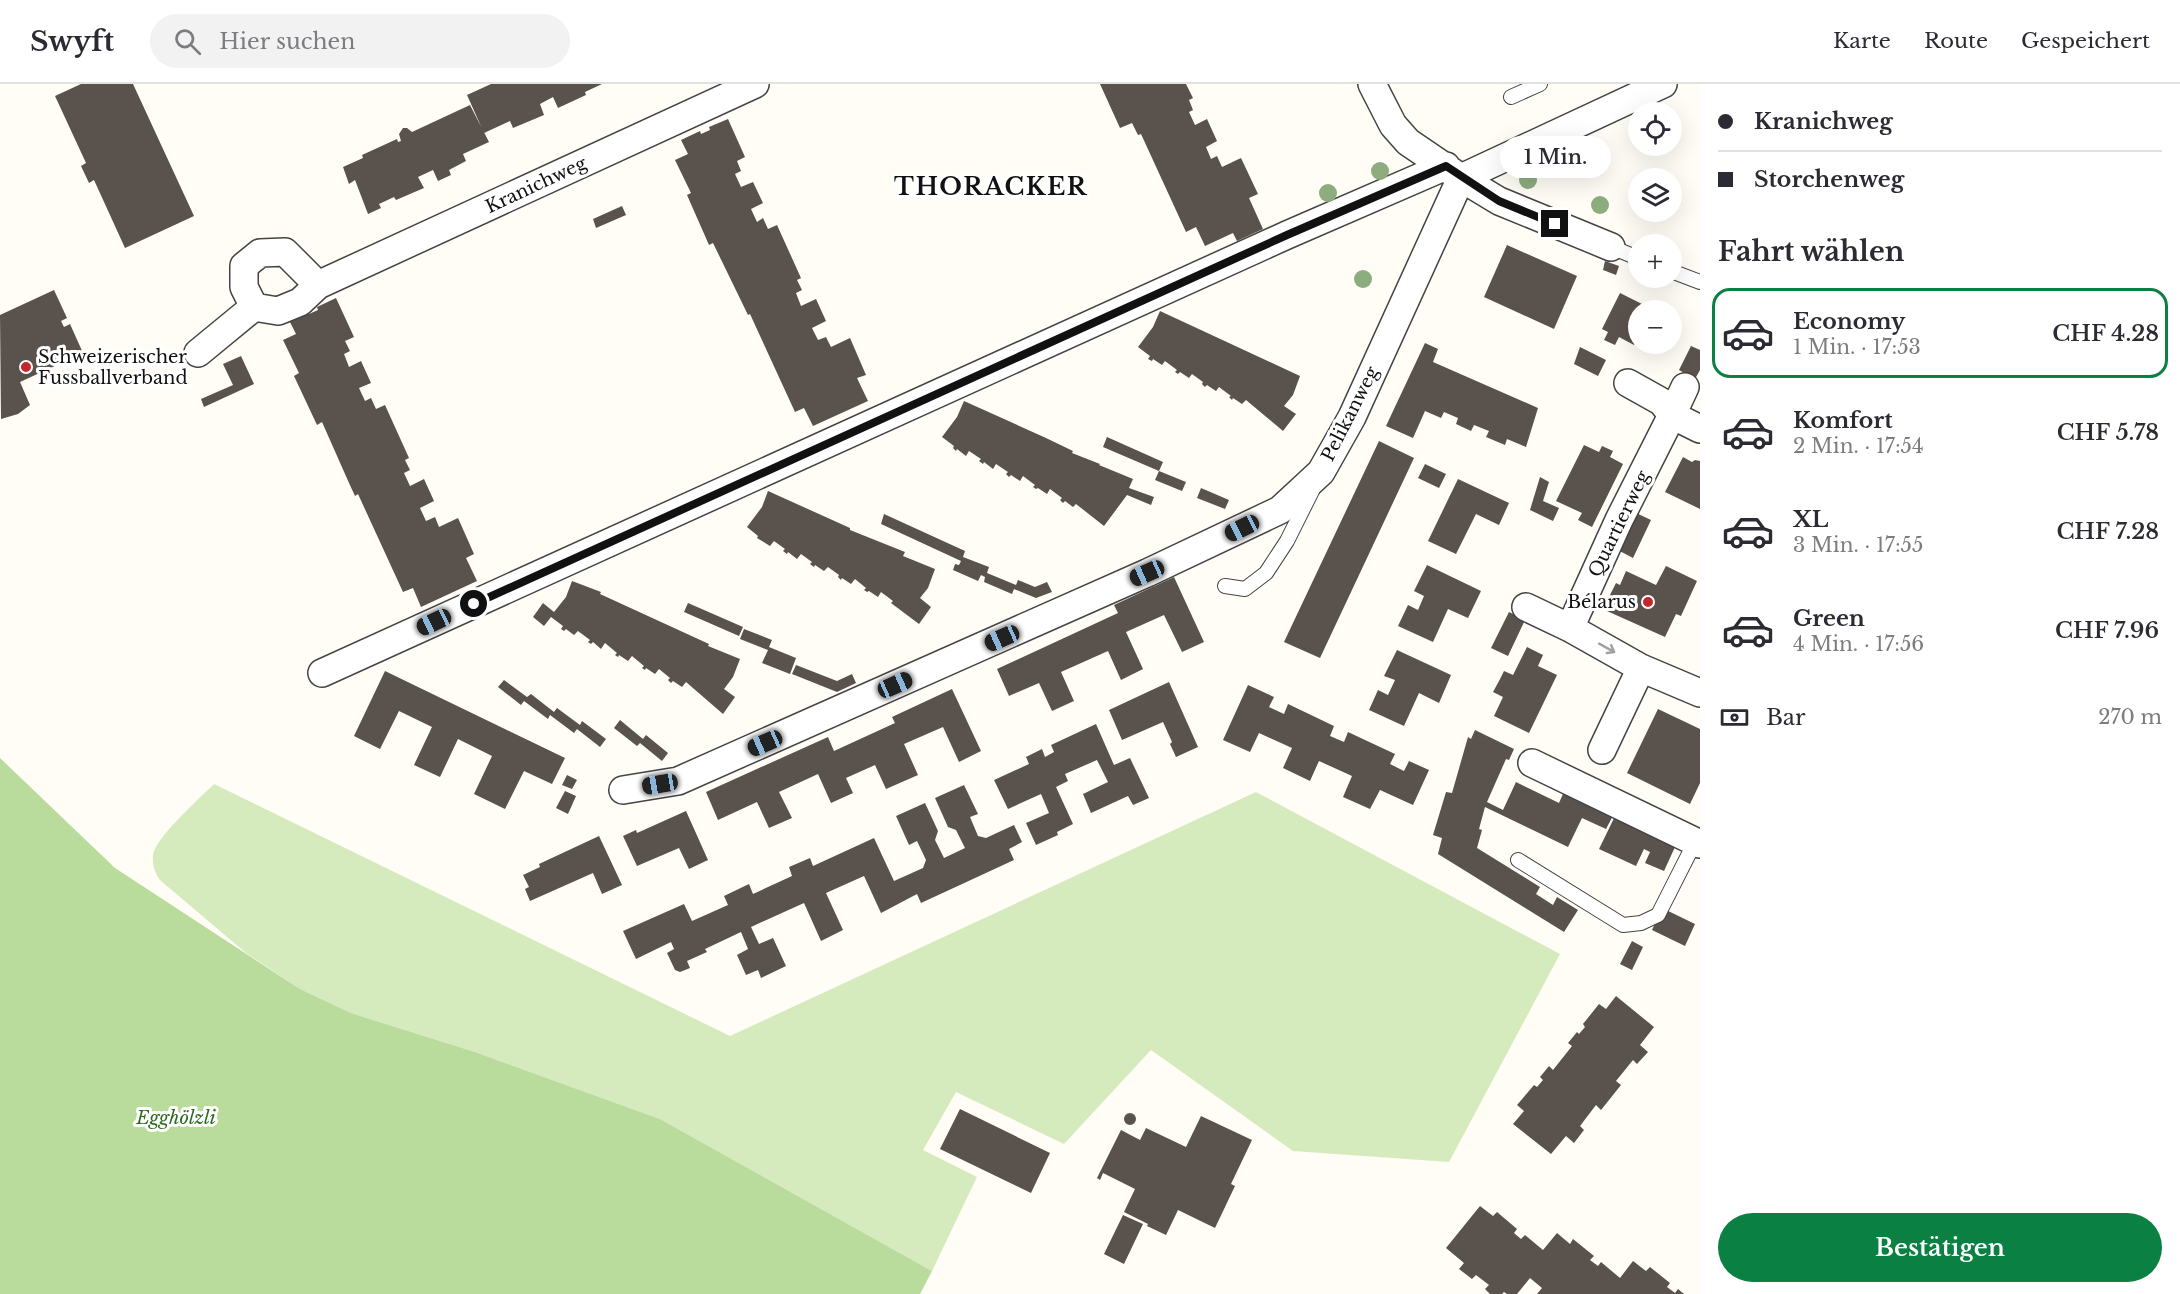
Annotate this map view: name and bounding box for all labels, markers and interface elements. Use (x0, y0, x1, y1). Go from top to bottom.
search box (150, 14, 570, 68)
text: Swyft (30, 24, 114, 59)
icon: search (171, 25, 204, 58)
text: Hier suchen (219, 28, 355, 55)
text: Karte (1833, 28, 1891, 54)
text: Route (1924, 28, 1988, 54)
text: Gespeichert (2021, 28, 2150, 54)
map controls (1628, 102, 1682, 354)
button: locate (1628, 102, 1682, 156)
text: Kranichweg (1754, 108, 1893, 135)
callout: 1 Min. (1500, 137, 1610, 179)
text: 1 Min. (1524, 145, 1587, 169)
street label: Kranichweg (482, 152, 590, 218)
text: Storchenweg (1754, 166, 1904, 193)
button: layers (1628, 168, 1682, 222)
district label: THORACKER (894, 172, 1088, 201)
route end (1541, 210, 1568, 237)
button: + (1628, 234, 1682, 288)
text: Fahrt wählen (1718, 235, 1904, 268)
button: − (1628, 300, 1682, 354)
icon: car (1721, 306, 1775, 360)
text: Economy (1793, 308, 1905, 335)
text: CHF 4.28 (2052, 320, 2159, 347)
text: 1 Min. · 17:53 (1793, 335, 1921, 359)
place label: Schweizerischer Fussballverband (38, 346, 188, 389)
marker: Schweizerischer Fussballverband (19, 360, 33, 374)
street label: Pelikanweg (1317, 363, 1383, 465)
icon: car (1721, 405, 1775, 459)
text: Komfort (1793, 407, 1893, 434)
text: CHF 5.78 (2057, 419, 2159, 446)
text: 2 Min. · 17:54 (1793, 434, 1924, 458)
street label: Quartierweg (1584, 467, 1654, 581)
icon: car (1721, 504, 1775, 558)
text: XL (1793, 506, 1828, 533)
car (1222, 512, 1262, 544)
text: CHF 7.28 (2056, 518, 2159, 545)
text: 3 Min. · 17:55 (1793, 533, 1923, 557)
car (1127, 557, 1167, 589)
route start (460, 590, 487, 617)
place label: Bélarus (1567, 591, 1636, 613)
marker: Bélarus (1641, 595, 1655, 609)
icon: car (1721, 603, 1775, 657)
text: Green (1793, 605, 1865, 632)
car (414, 606, 454, 638)
text: CHF 7.96 (2055, 617, 2159, 644)
car (982, 622, 1022, 654)
text: 4 Min. · 17:56 (1793, 632, 1924, 656)
one-way arrow (1598, 642, 1615, 654)
car (875, 669, 915, 701)
icon: cash (1718, 701, 1751, 734)
text: Bar (1766, 704, 1806, 731)
text: 270 m (2098, 705, 2162, 729)
car (745, 727, 785, 759)
car (641, 772, 679, 796)
park label: Egghölzli (135, 1107, 217, 1129)
button: Bestätigen (1718, 1213, 2162, 1282)

